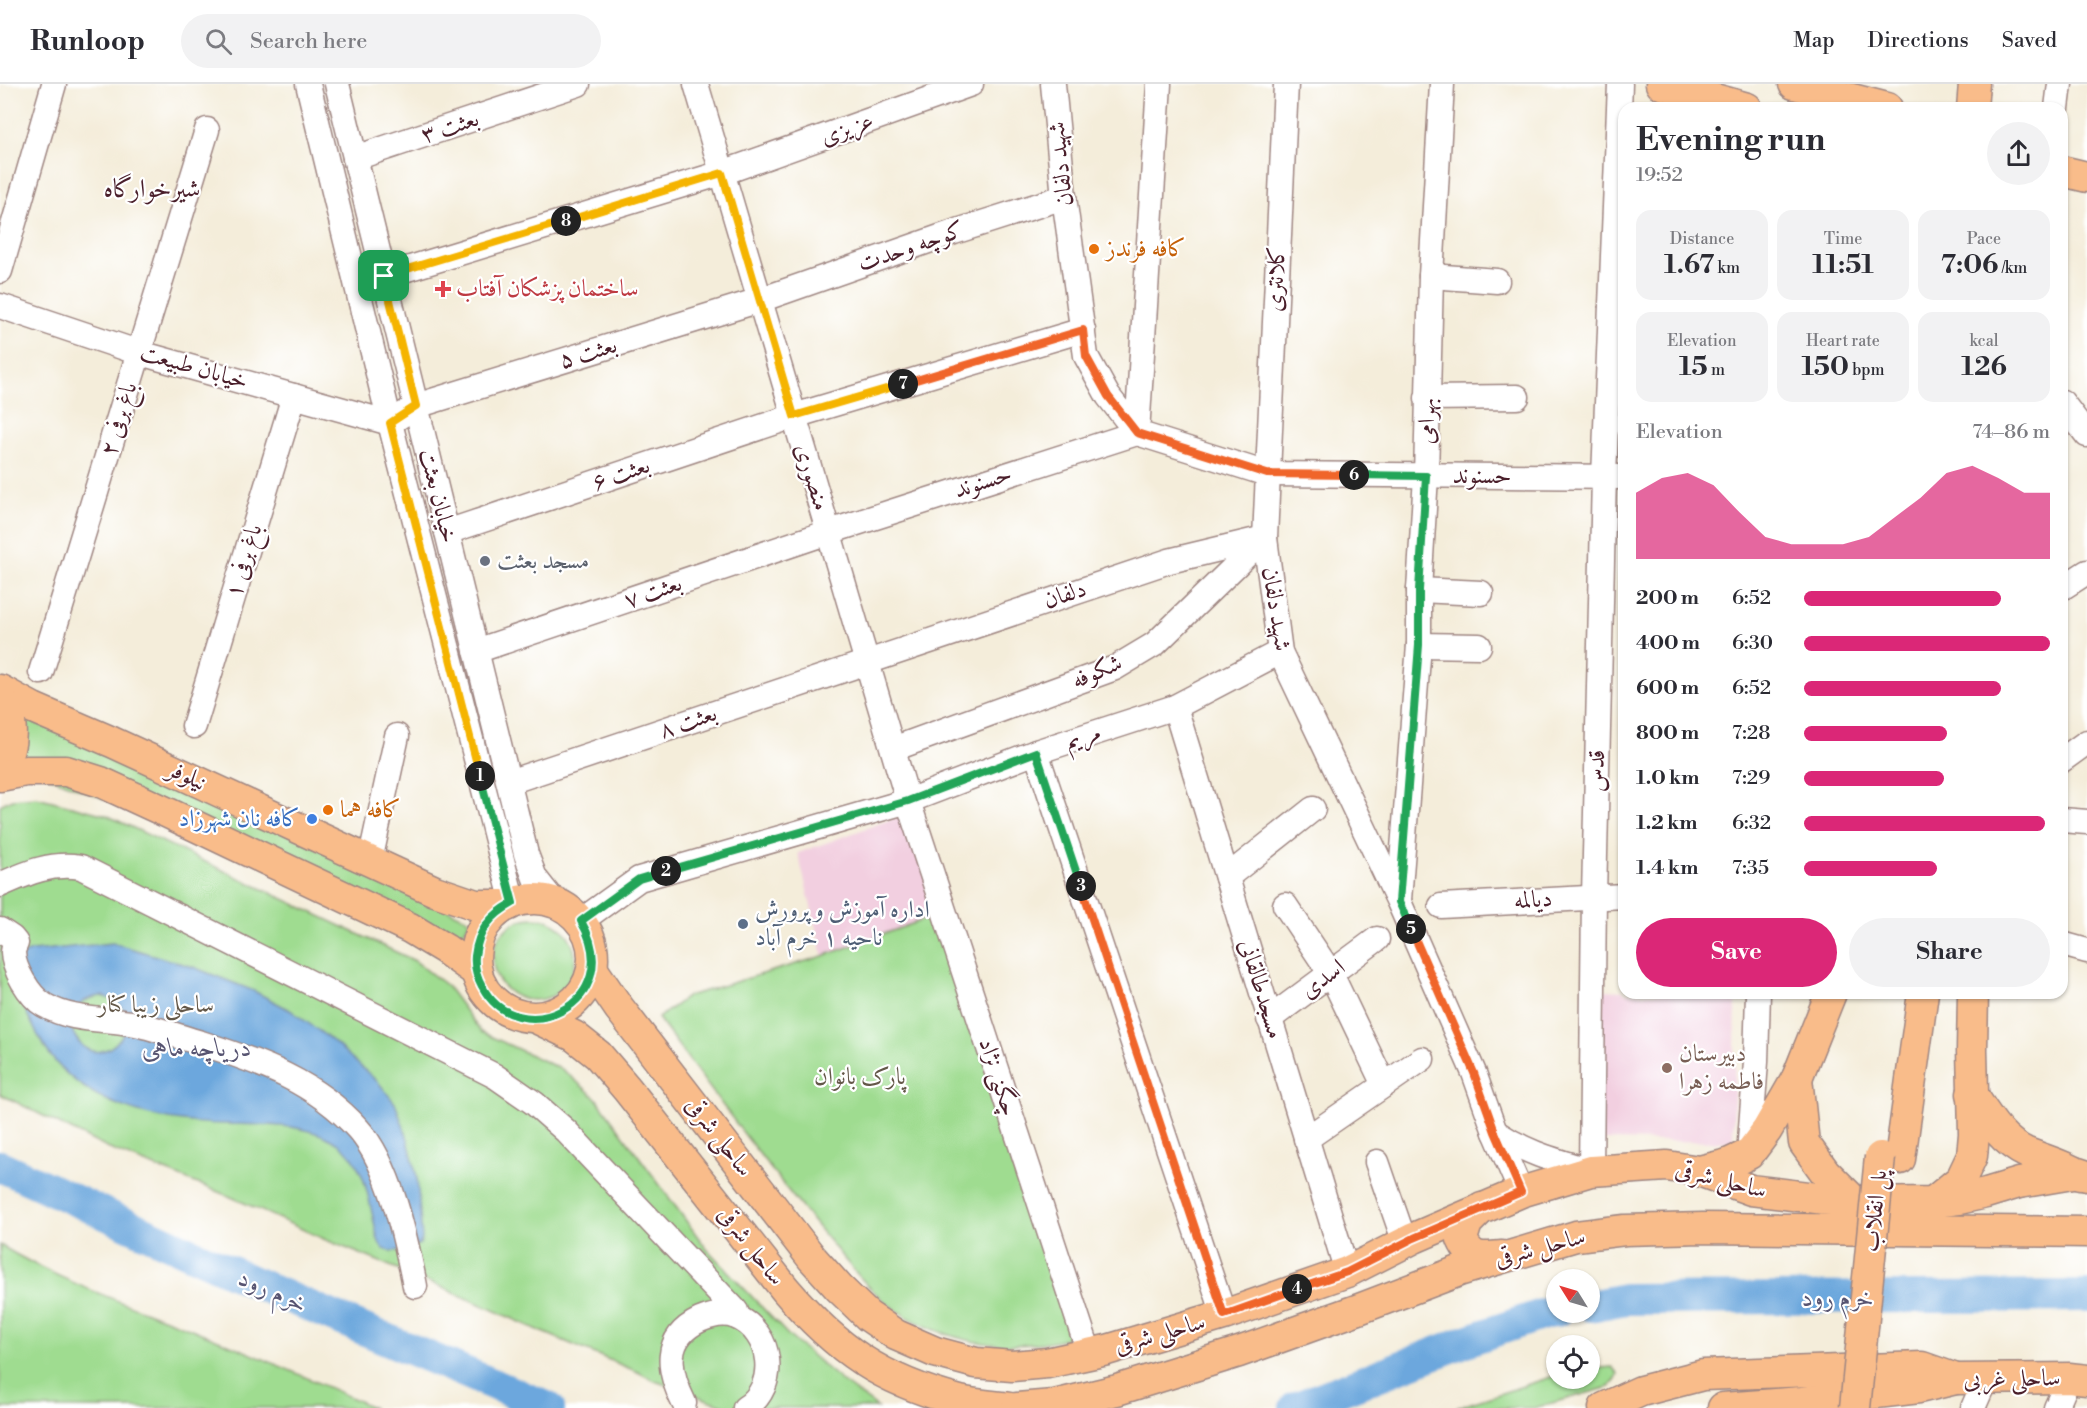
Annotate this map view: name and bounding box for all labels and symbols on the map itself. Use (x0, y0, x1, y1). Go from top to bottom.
street label: بعثت ۳ (417, 104, 483, 150)
street label: عزیزی (816, 106, 878, 153)
street label: شهید دلفان (1042, 120, 1080, 208)
district label: شیرخوارگاه (104, 173, 200, 205)
pin: 8 (551, 206, 581, 236)
street label: کوچه وحدت (854, 215, 968, 280)
place label: کافه فرندز (1104, 234, 1186, 264)
marker: کافه فرندز (1087, 242, 1101, 256)
street label: کلانتری (1259, 245, 1293, 313)
pin (358, 250, 409, 301)
place label: ساختمان پزشکان آفتاب (456, 274, 639, 304)
marker: ساختمان پزشکان آفتاب (434, 280, 452, 298)
street label: بعثت ۵ (555, 330, 621, 376)
street label: خیابان طبیعت (136, 337, 252, 397)
pin: 7 (888, 369, 918, 399)
street label: باغ برفی ۲ (94, 379, 148, 461)
street label: بهرامی (1412, 397, 1442, 445)
street label: منصوری (788, 440, 836, 514)
street label: خیابان بعثت (412, 446, 464, 546)
street label: بعثت ۶ (588, 450, 654, 498)
street label: حسنوند (950, 459, 1016, 505)
pin: 6 (1339, 460, 1369, 490)
street label: حسنوند (1452, 461, 1512, 491)
street label: باغ برفی ۱ (219, 521, 273, 603)
place label: مسجد بعثت (497, 546, 589, 576)
marker: مسجد بعثت (478, 554, 492, 568)
street label: شهید دلفان (1255, 565, 1297, 653)
street label: بعثت ۷ (620, 568, 686, 616)
street label: دلفان (1040, 574, 1090, 616)
street label: شکوفه (1067, 648, 1127, 696)
street label: بعثت ۸ (655, 698, 721, 746)
street label: مریم (1061, 717, 1106, 762)
street label: قدس (1582, 750, 1612, 792)
street label: نیلوفر (160, 753, 211, 798)
pin: 1 (465, 761, 495, 791)
place label: کافه هما (340, 795, 401, 825)
marker: کافه هما (321, 803, 335, 817)
place label: کافه نان شهرزاد (178, 804, 300, 834)
marker: کافه نان شهرزاد (305, 812, 319, 826)
pin: 2 (651, 856, 681, 886)
pin: 3 (1066, 871, 1096, 901)
street label: دیالمه (1513, 884, 1553, 916)
place label: اداره آموزش و پرورش ناحیه ۱ خرم آباد (755, 895, 930, 958)
pin: 5 (1396, 914, 1426, 944)
marker: اداره آموزش و پرورش ناحیه ۱ خرم آباد (736, 917, 750, 931)
street label: مسجدطالقانی (1232, 936, 1290, 1042)
street label: اسدی (1295, 953, 1351, 1005)
park label: ساحلی زیبا کنار (96, 990, 214, 1021)
water label: دریاچه ماهی (142, 1032, 252, 1065)
street label: چگنی نژاد (970, 1034, 1026, 1120)
place label: دبیرستان فاطمه زهرا (1679, 1039, 1764, 1097)
marker: دبیرستان فاطمه زهرا (1660, 1061, 1674, 1075)
park label: پارک بانوان (814, 1062, 907, 1093)
street label: ساحلی شرقی (678, 1091, 760, 1184)
street label: ساحلی شرقی (1672, 1154, 1770, 1207)
street label: پل انقلاب (1856, 1167, 1895, 1254)
street label: ساحل شرقی (710, 1200, 791, 1292)
street label: ساحل شرقی (1491, 1222, 1589, 1275)
water label: خرم رود (231, 1262, 313, 1326)
north arrow (1546, 1269, 1600, 1323)
pin: 4 (1282, 1274, 1312, 1304)
water label: خرم رود (1802, 1282, 1874, 1320)
street label: ساحلی شرقی (1111, 1307, 1209, 1362)
street label: ساحلی غربی (1963, 1363, 2061, 1396)

